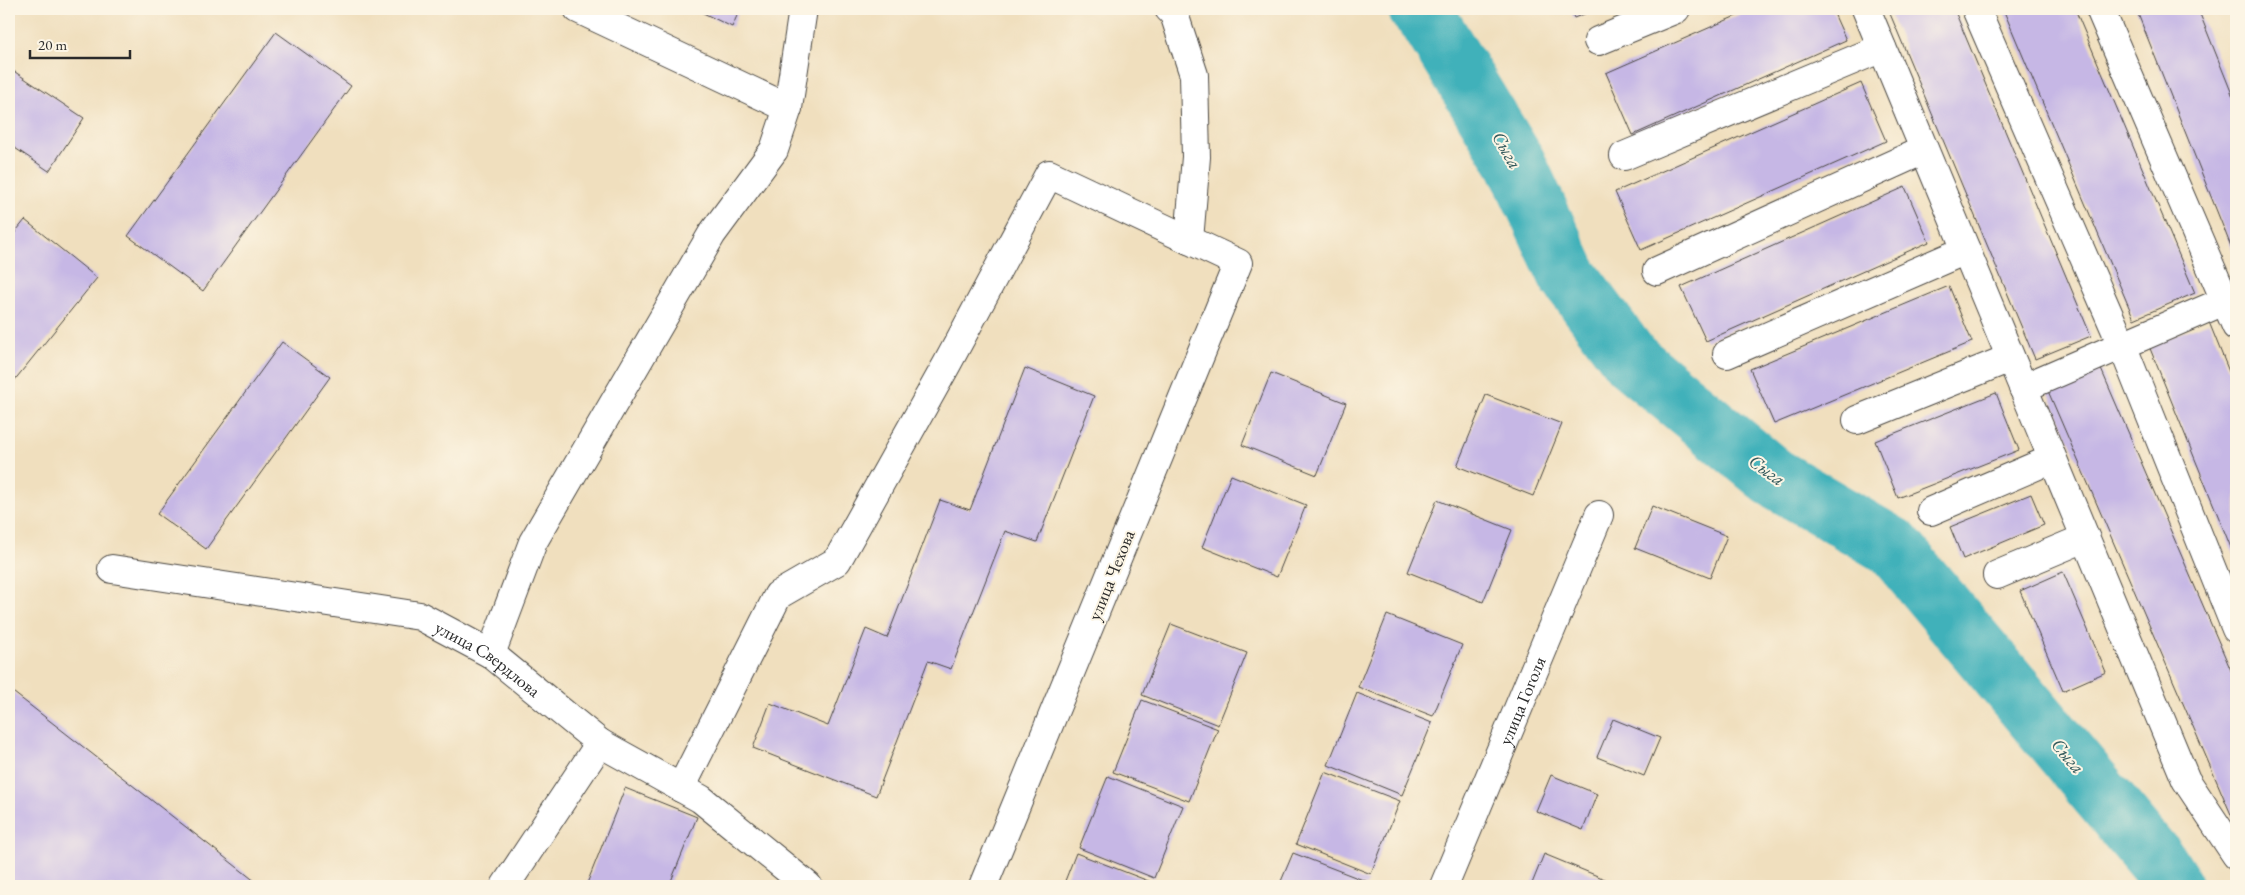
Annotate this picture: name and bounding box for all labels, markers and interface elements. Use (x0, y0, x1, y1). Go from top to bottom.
scale bar (30, 28, 130, 60)
text: 20 m (38, 35, 67, 54)
water label: Сыга (1486, 127, 1528, 173)
water label: Сыга (1744, 448, 1790, 492)
street label: улица Чехова (1082, 526, 1140, 624)
street label: улица Свердлова (431, 615, 546, 702)
street label: улица Гоголя (1493, 653, 1550, 748)
water label: Сыга (2046, 733, 2090, 779)

